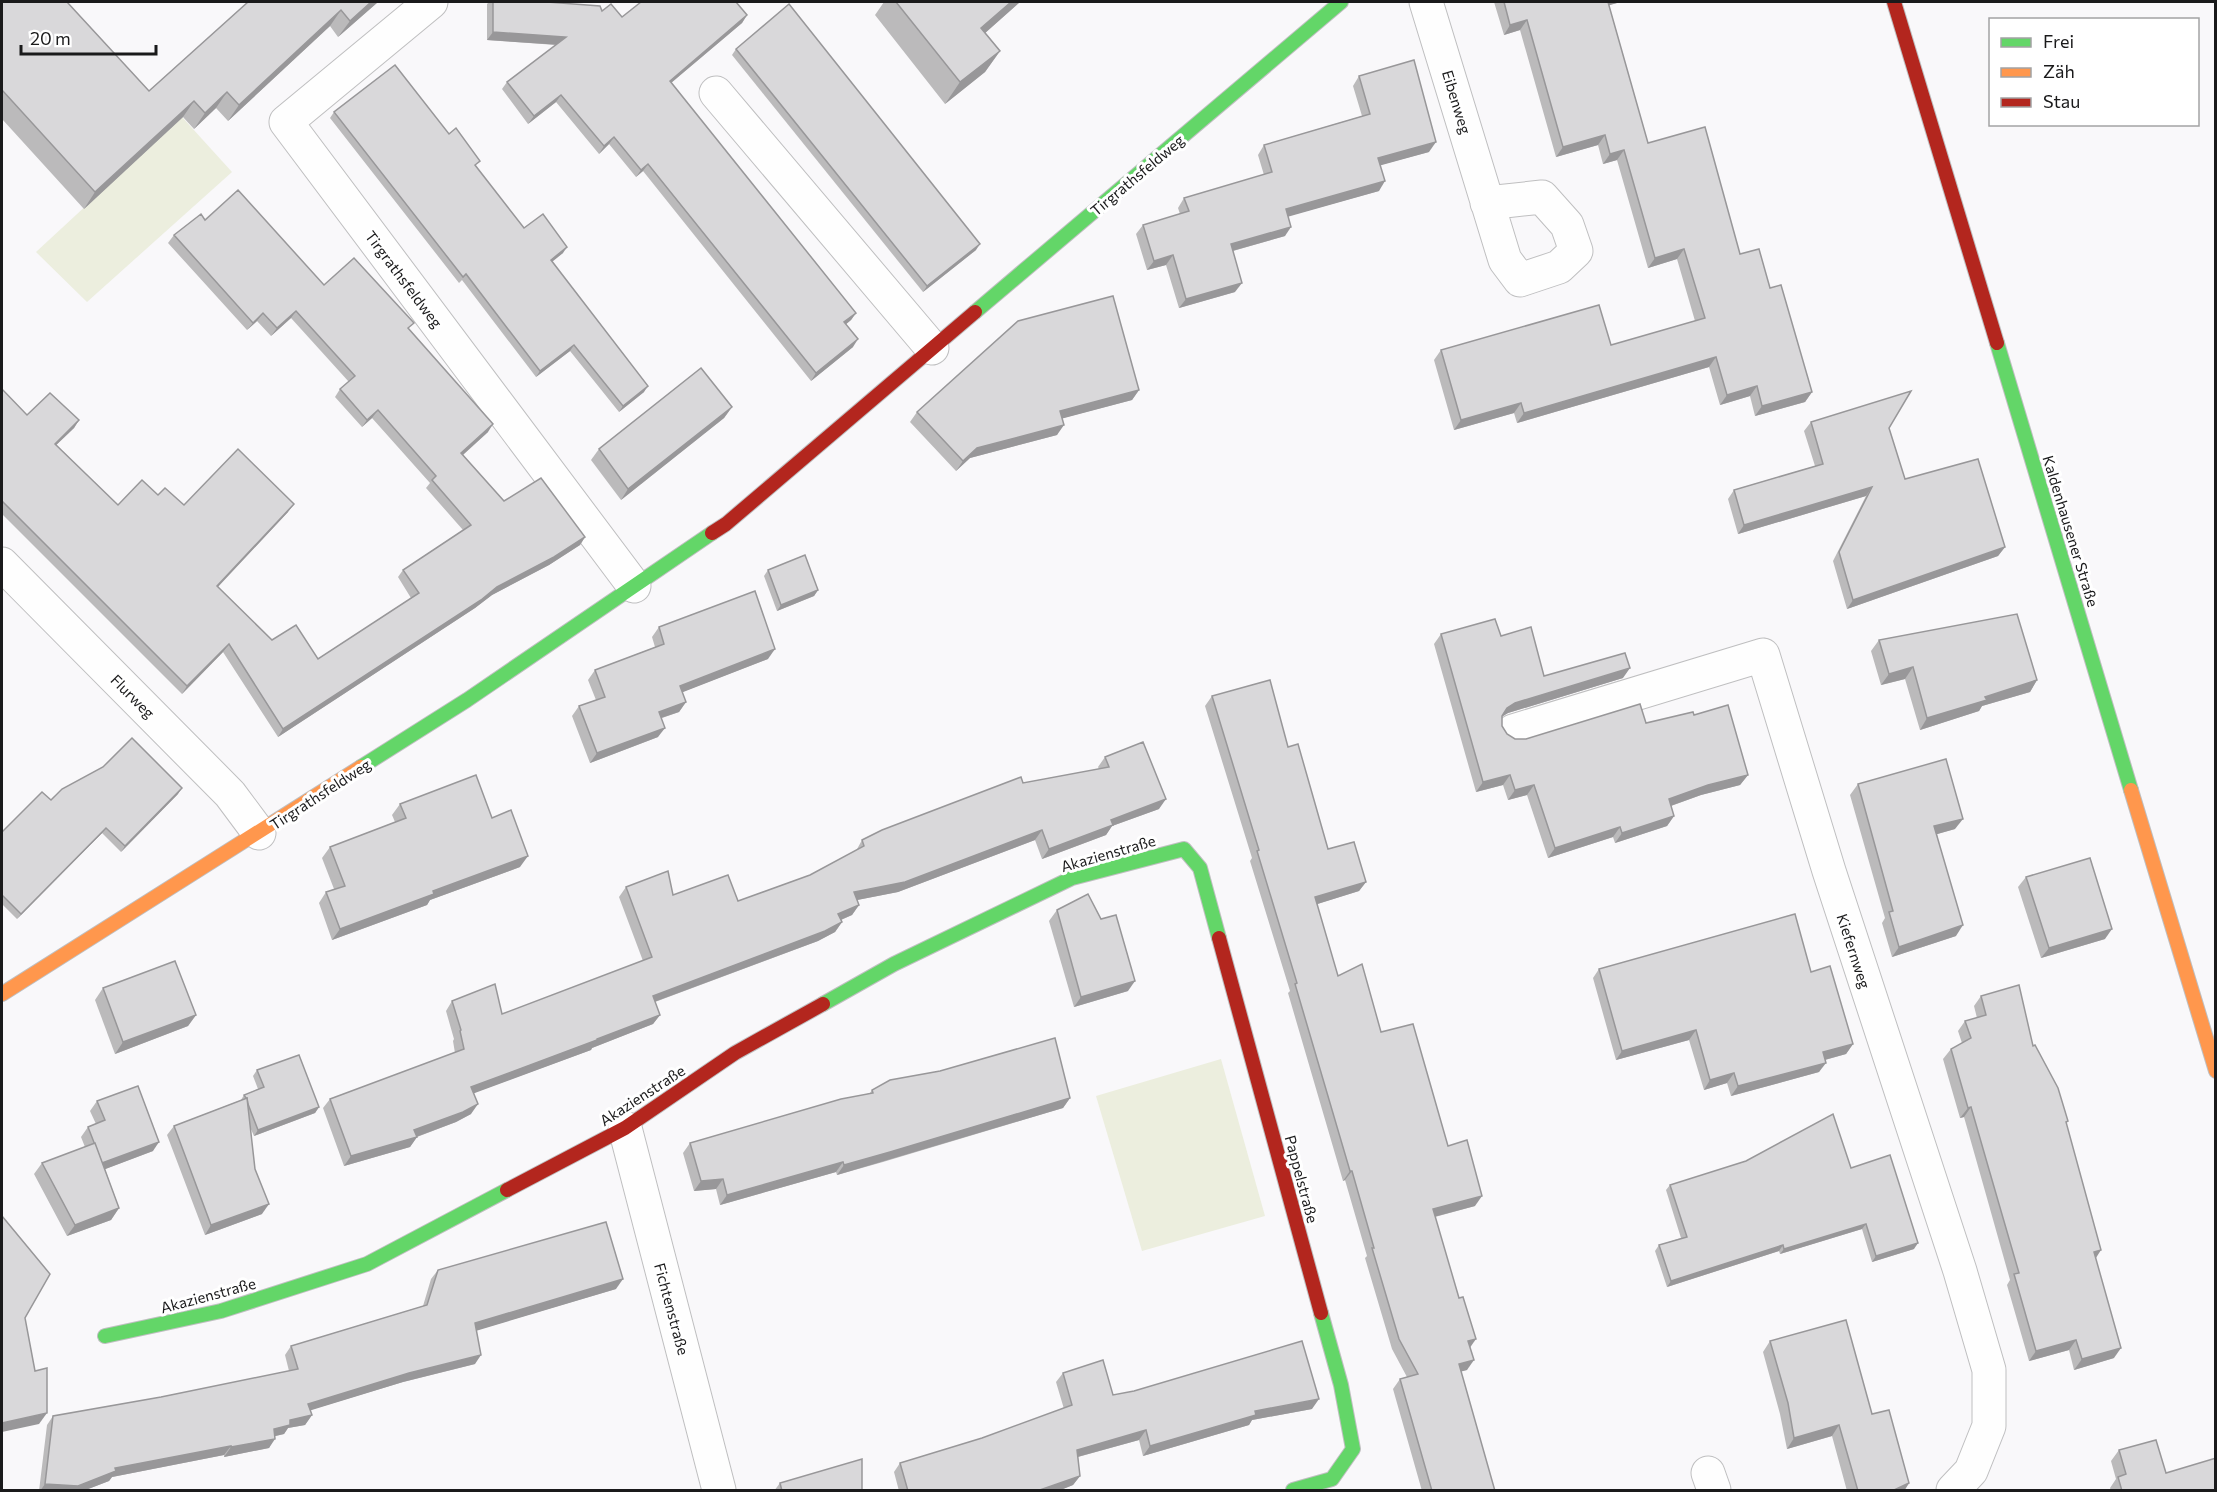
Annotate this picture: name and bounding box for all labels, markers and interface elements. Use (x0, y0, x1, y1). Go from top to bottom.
scale bar (21, 18, 156, 56)
legend (1989, 18, 2199, 126)
text: 20 m (30, 27, 71, 49)
text: Frei (2043, 30, 2074, 52)
text: Zäh (2043, 60, 2075, 82)
street label: Eibenweg (1439, 68, 1475, 136)
text: Stau (2043, 90, 2080, 112)
street label: Tirgrathsfeldweg (1087, 131, 1187, 219)
street label: Tirgrathsfeldweg (362, 227, 446, 331)
street label: Kaldenhausener Straße (2039, 453, 2103, 609)
street label: Flurweg (107, 670, 159, 722)
street label: Tirgrathsfeldweg (266, 755, 374, 833)
street label: Akazienstraße (1059, 831, 1158, 875)
street label: Kiefernweg (1833, 911, 1875, 991)
street label: Akazienstraße (596, 1061, 688, 1129)
street label: Pappelstraße (1282, 1133, 1322, 1225)
street label: Fichtenstraße (651, 1261, 693, 1357)
street label: Akazienstraße (158, 1274, 258, 1316)

